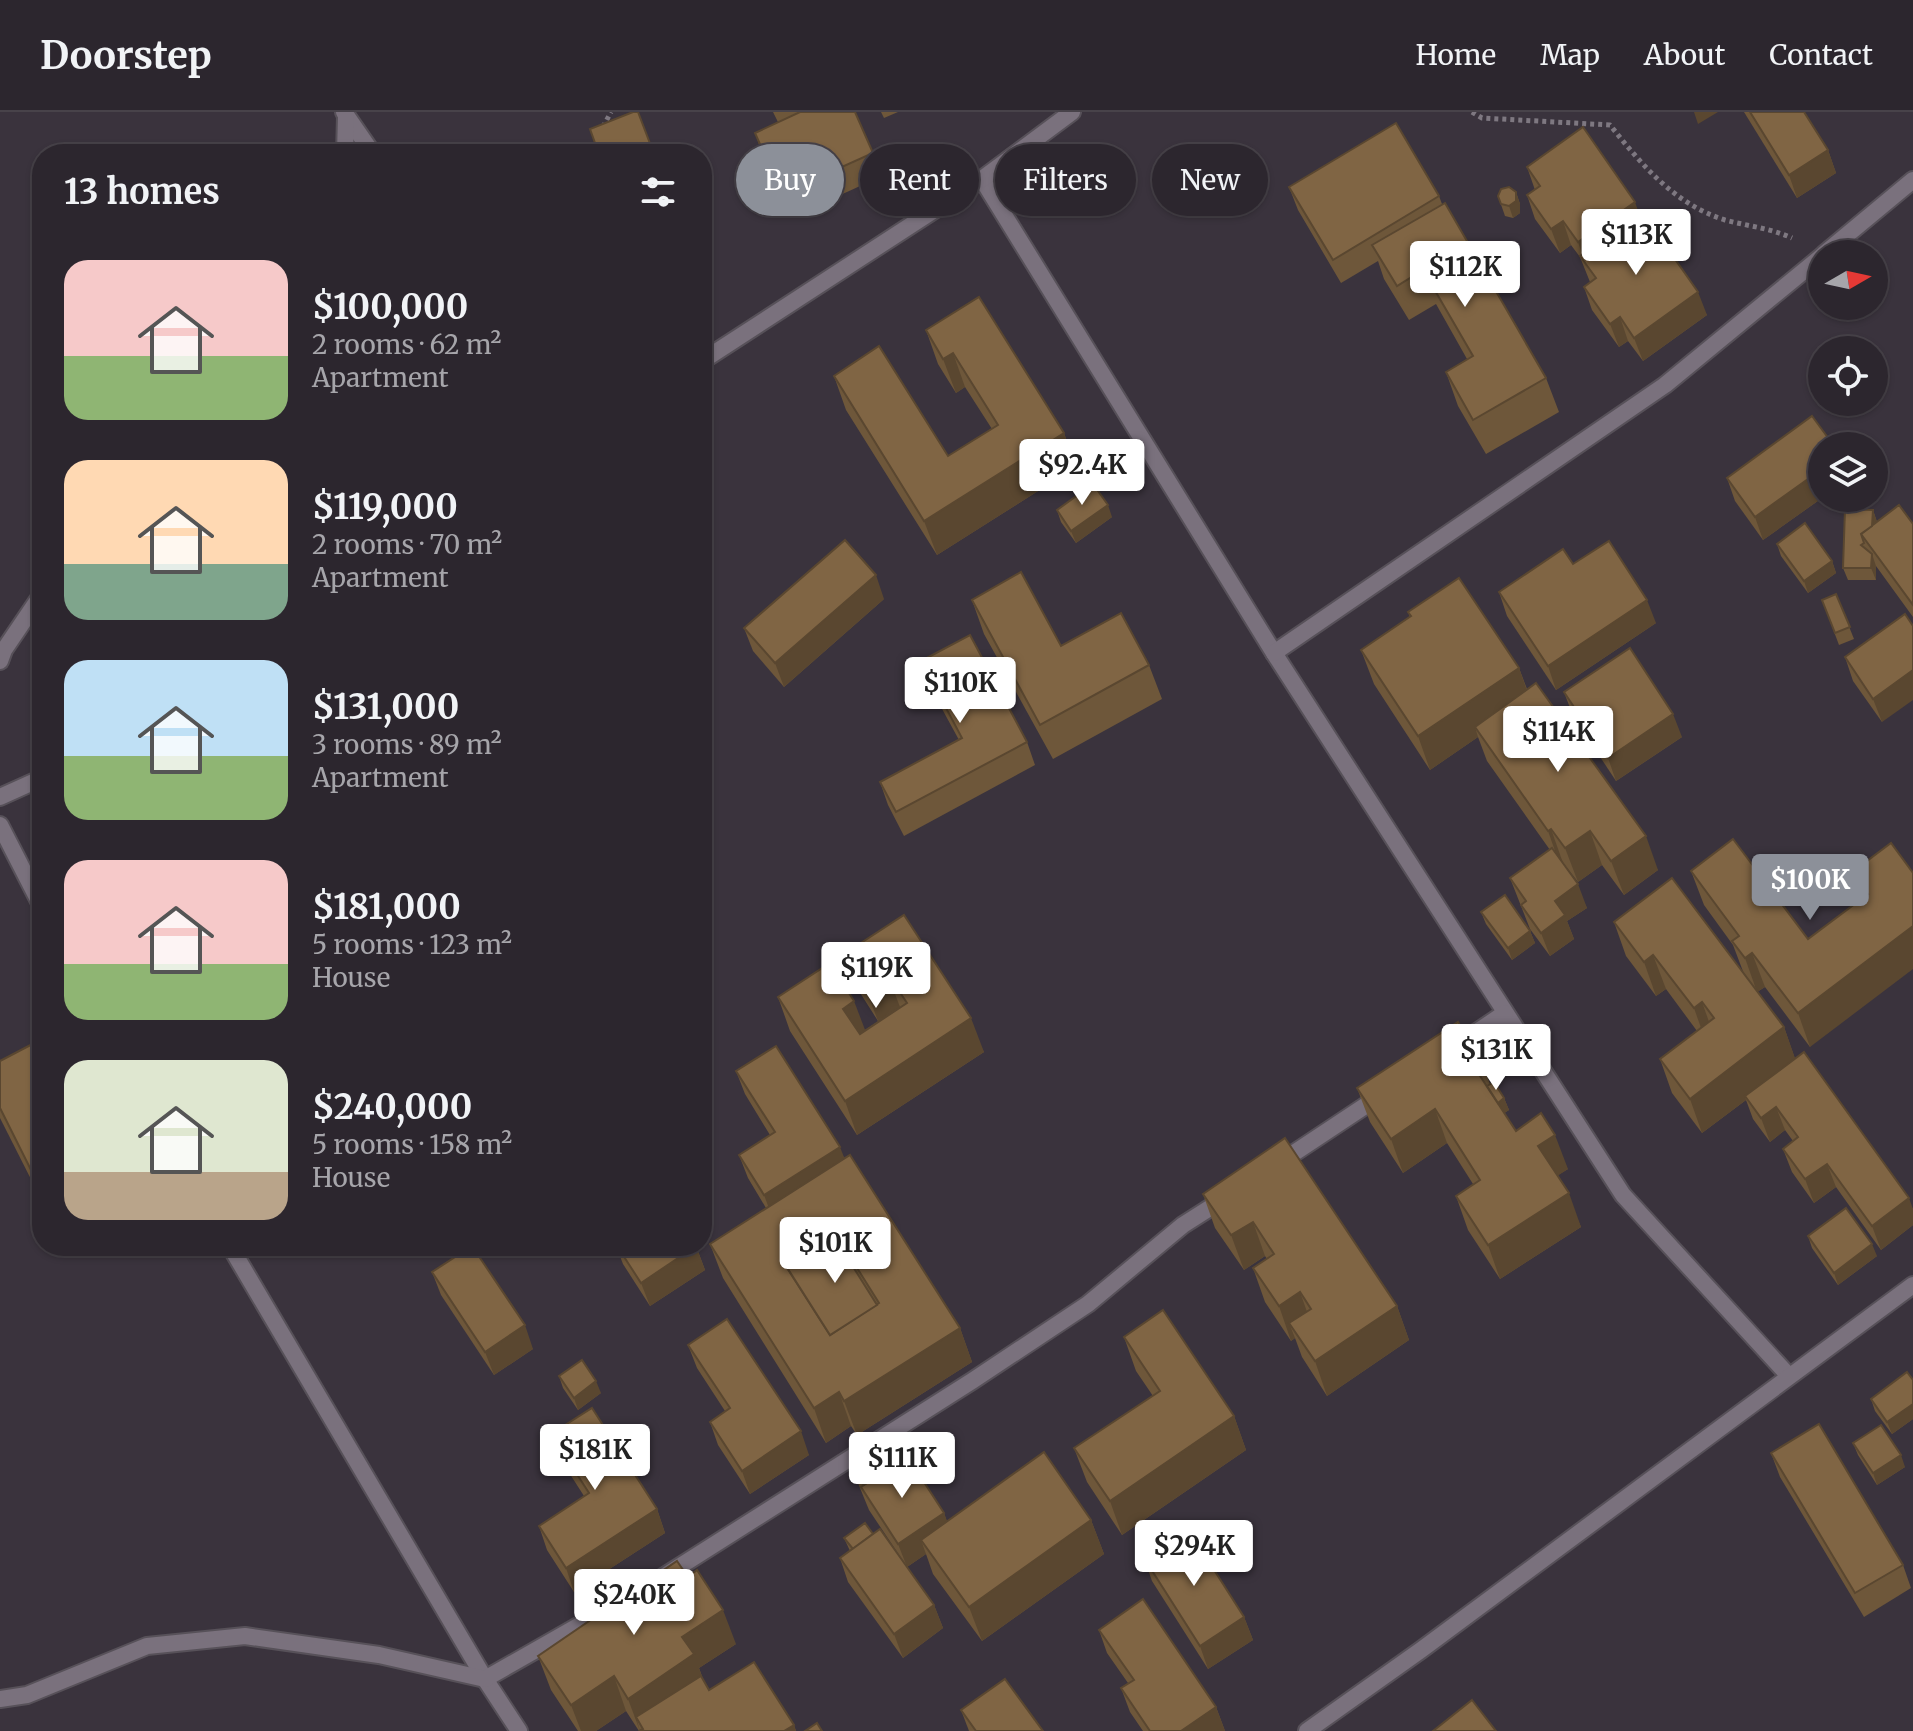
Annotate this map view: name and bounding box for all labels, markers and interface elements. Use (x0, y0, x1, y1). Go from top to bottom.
text: Doorstep (40, 32, 212, 79)
text: Home (1415, 37, 1496, 73)
text: Map (1540, 37, 1600, 73)
text: About (1644, 37, 1725, 73)
text: Contact (1769, 37, 1873, 73)
chip: Buy (736, 144, 844, 216)
chip: Rent (860, 144, 979, 216)
chip: Filters (995, 144, 1136, 216)
chip: New (1152, 144, 1268, 216)
icon: filters (636, 170, 680, 214)
text: 13 homes (64, 171, 220, 213)
pin: $113K (1580, 209, 1692, 277)
text: $113K (1600, 218, 1672, 251)
north arrow (1808, 240, 1888, 320)
map controls (1808, 240, 1888, 512)
pin: $112K (1409, 241, 1521, 309)
text: $112K (1428, 250, 1502, 283)
text: $100,000 (312, 286, 468, 328)
icon: home (128, 292, 224, 388)
text: 2 rooms · 62 m² (312, 328, 501, 361)
button: locate (1808, 336, 1888, 416)
text: Apartment (312, 361, 449, 394)
button: layers (1808, 432, 1888, 512)
pin: $92.4K (1017, 439, 1147, 507)
text: $92.4K (1037, 448, 1127, 481)
text: $119,000 (312, 486, 458, 528)
icon: home (128, 492, 224, 588)
text: 2 rooms · 70 m² (312, 528, 502, 561)
text: Apartment (312, 561, 449, 594)
pin: $110K (904, 657, 1016, 725)
text: $110K (923, 666, 997, 699)
text: $131,000 (312, 686, 459, 728)
icon: home (128, 692, 224, 788)
pin: $114K (1502, 706, 1614, 774)
text: $114K (1521, 715, 1595, 748)
text: 3 rooms · 89 m² (312, 728, 502, 761)
text: Apartment (312, 761, 449, 794)
pin: $100K (1754, 854, 1866, 922)
text: $100K (1770, 863, 1850, 896)
text: $181,000 (312, 886, 461, 928)
icon: home (128, 892, 224, 988)
text: 5 rooms · 123 m² (312, 928, 512, 961)
pin: $119K (820, 942, 932, 1010)
text: $119K (839, 951, 913, 984)
text: House (312, 961, 390, 994)
pin: $131K (1440, 1024, 1552, 1092)
text: $131K (1460, 1033, 1532, 1066)
text: $240,000 (312, 1086, 472, 1128)
icon: home (128, 1092, 224, 1188)
text: 5 rooms · 158 m² (312, 1128, 512, 1161)
text: House (312, 1161, 390, 1194)
pin: $101K (779, 1217, 891, 1285)
text: $101K (798, 1226, 872, 1259)
pin: $181K (539, 1424, 651, 1492)
pin: $111K (846, 1432, 958, 1500)
text: $181K (558, 1433, 632, 1466)
text: $111K (867, 1441, 937, 1474)
pin: $294K (1138, 1520, 1250, 1588)
text: $294K (1153, 1529, 1235, 1562)
pin: $240K (578, 1569, 690, 1637)
text: $240K (592, 1578, 676, 1611)

